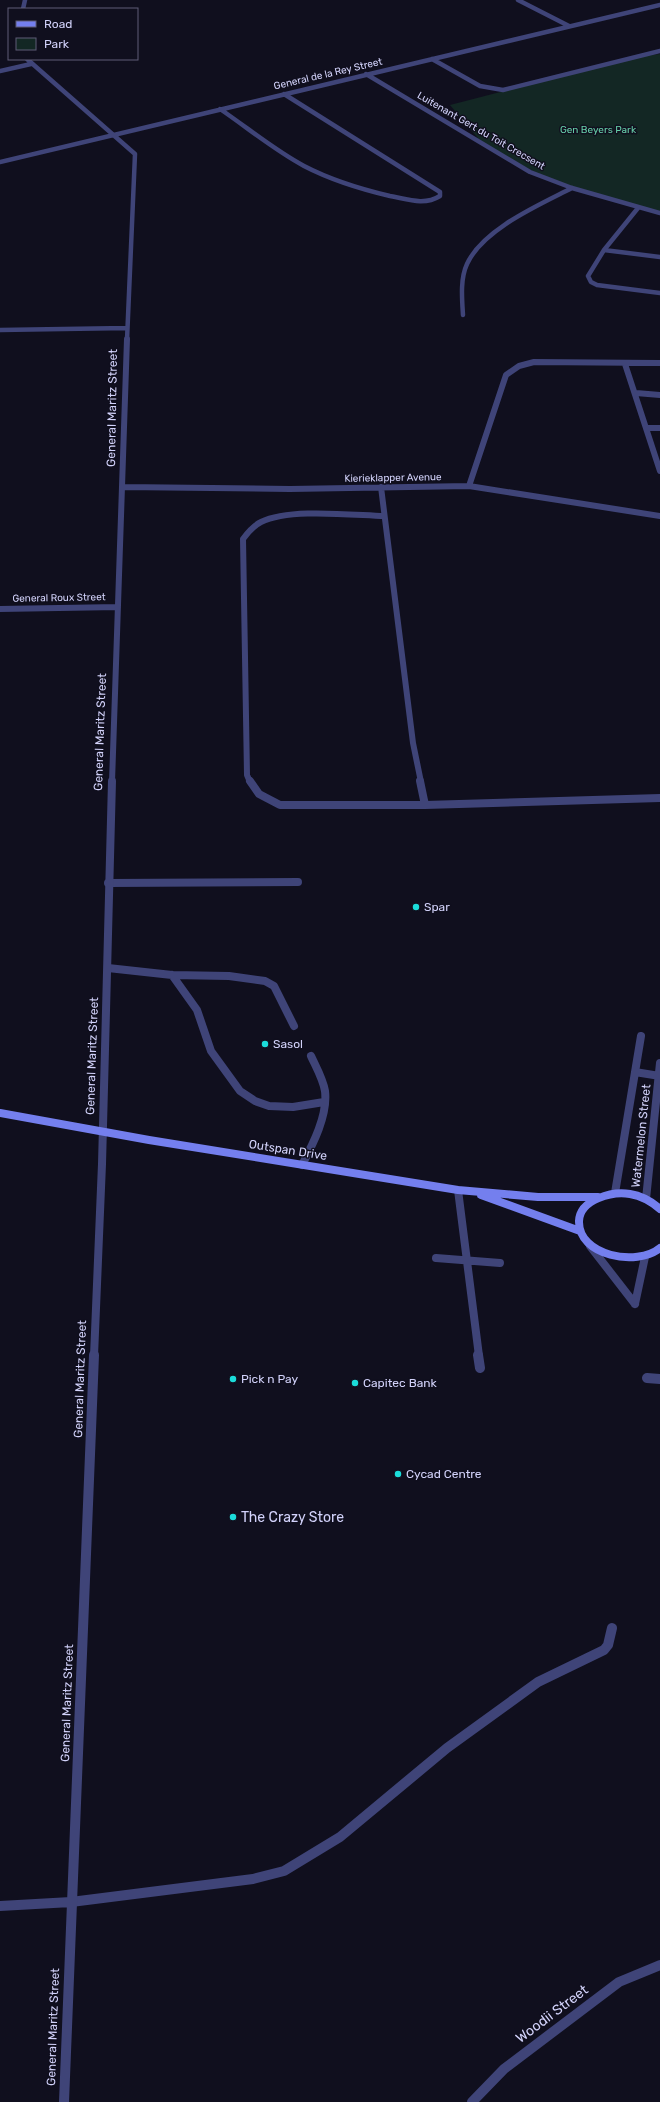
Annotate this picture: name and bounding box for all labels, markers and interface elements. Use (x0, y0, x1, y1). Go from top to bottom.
legend (8, 8, 138, 60)
text: Road (44, 17, 72, 31)
text: Park (44, 37, 70, 51)
street label: General de la Rey Street (273, 56, 384, 92)
street label: Luitenant Gert du Toit Crecsent (415, 89, 547, 173)
park label: Gen Beyers Park (560, 124, 637, 136)
street label: General Maritz Street (104, 349, 120, 467)
street label: Kierieklapper Avenue (344, 471, 442, 485)
street label: General Roux Street (12, 591, 106, 605)
street label: General Maritz Street (91, 673, 109, 791)
place label: Spar (424, 900, 450, 914)
marker: Spar (411, 902, 421, 912)
street label: General Maritz Street (83, 997, 101, 1115)
place label: Sasol (273, 1037, 303, 1051)
marker: Sasol (260, 1039, 270, 1049)
street label: Watermelon Street (629, 1083, 653, 1188)
street label: Outspan Drive (248, 1137, 328, 1163)
street label: General Maritz Street (71, 1320, 89, 1438)
place label: Pick n Pay (241, 1372, 299, 1386)
marker: Pick n Pay (228, 1374, 238, 1384)
place label: Capitec Bank (363, 1376, 438, 1390)
marker: Capitec Bank (350, 1378, 360, 1388)
place label: Cycad Centre (406, 1467, 482, 1481)
marker: Cycad Centre (393, 1469, 403, 1479)
place label: The Crazy Store (241, 1509, 344, 1526)
marker: The Crazy Store (228, 1512, 238, 1522)
street label: General Maritz Street (58, 1644, 76, 1762)
street label: General Maritz Street (44, 1968, 62, 2086)
street label: Woodii Street (513, 1981, 592, 2047)

